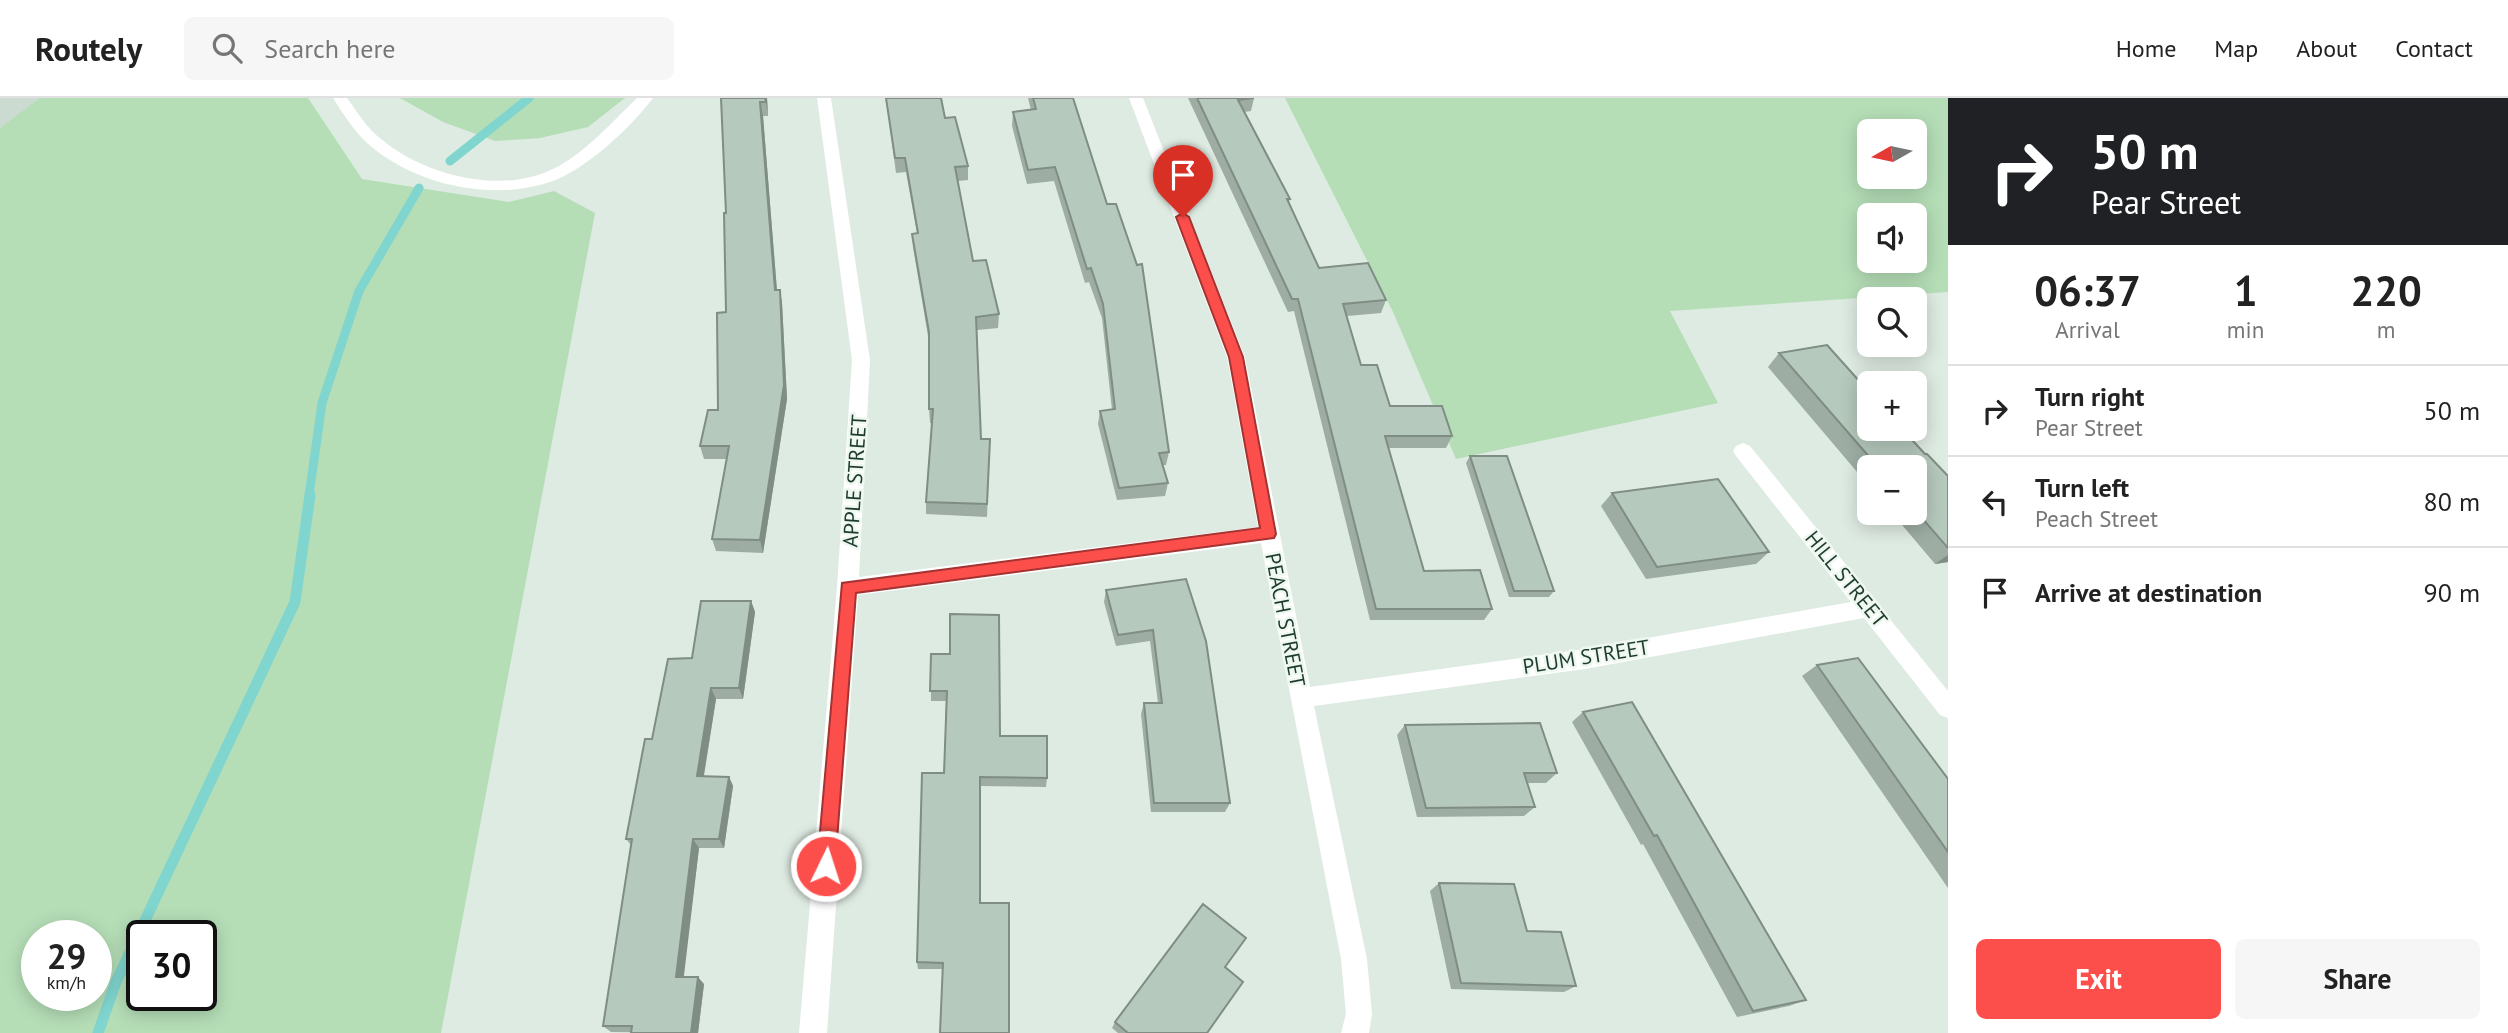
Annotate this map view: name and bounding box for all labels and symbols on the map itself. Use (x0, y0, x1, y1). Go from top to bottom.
north arrow (1857, 119, 1927, 189)
pin (1153, 145, 1213, 217)
street label: APPLE STREET (836, 413, 873, 548)
street label: HILL STREET (1799, 525, 1894, 633)
street label: PEACH STREET (1259, 551, 1312, 690)
street label: PLUM STREET (1521, 633, 1652, 680)
position arrow (789, 829, 863, 903)
speed limit sign: 30 (126, 920, 217, 1011)

